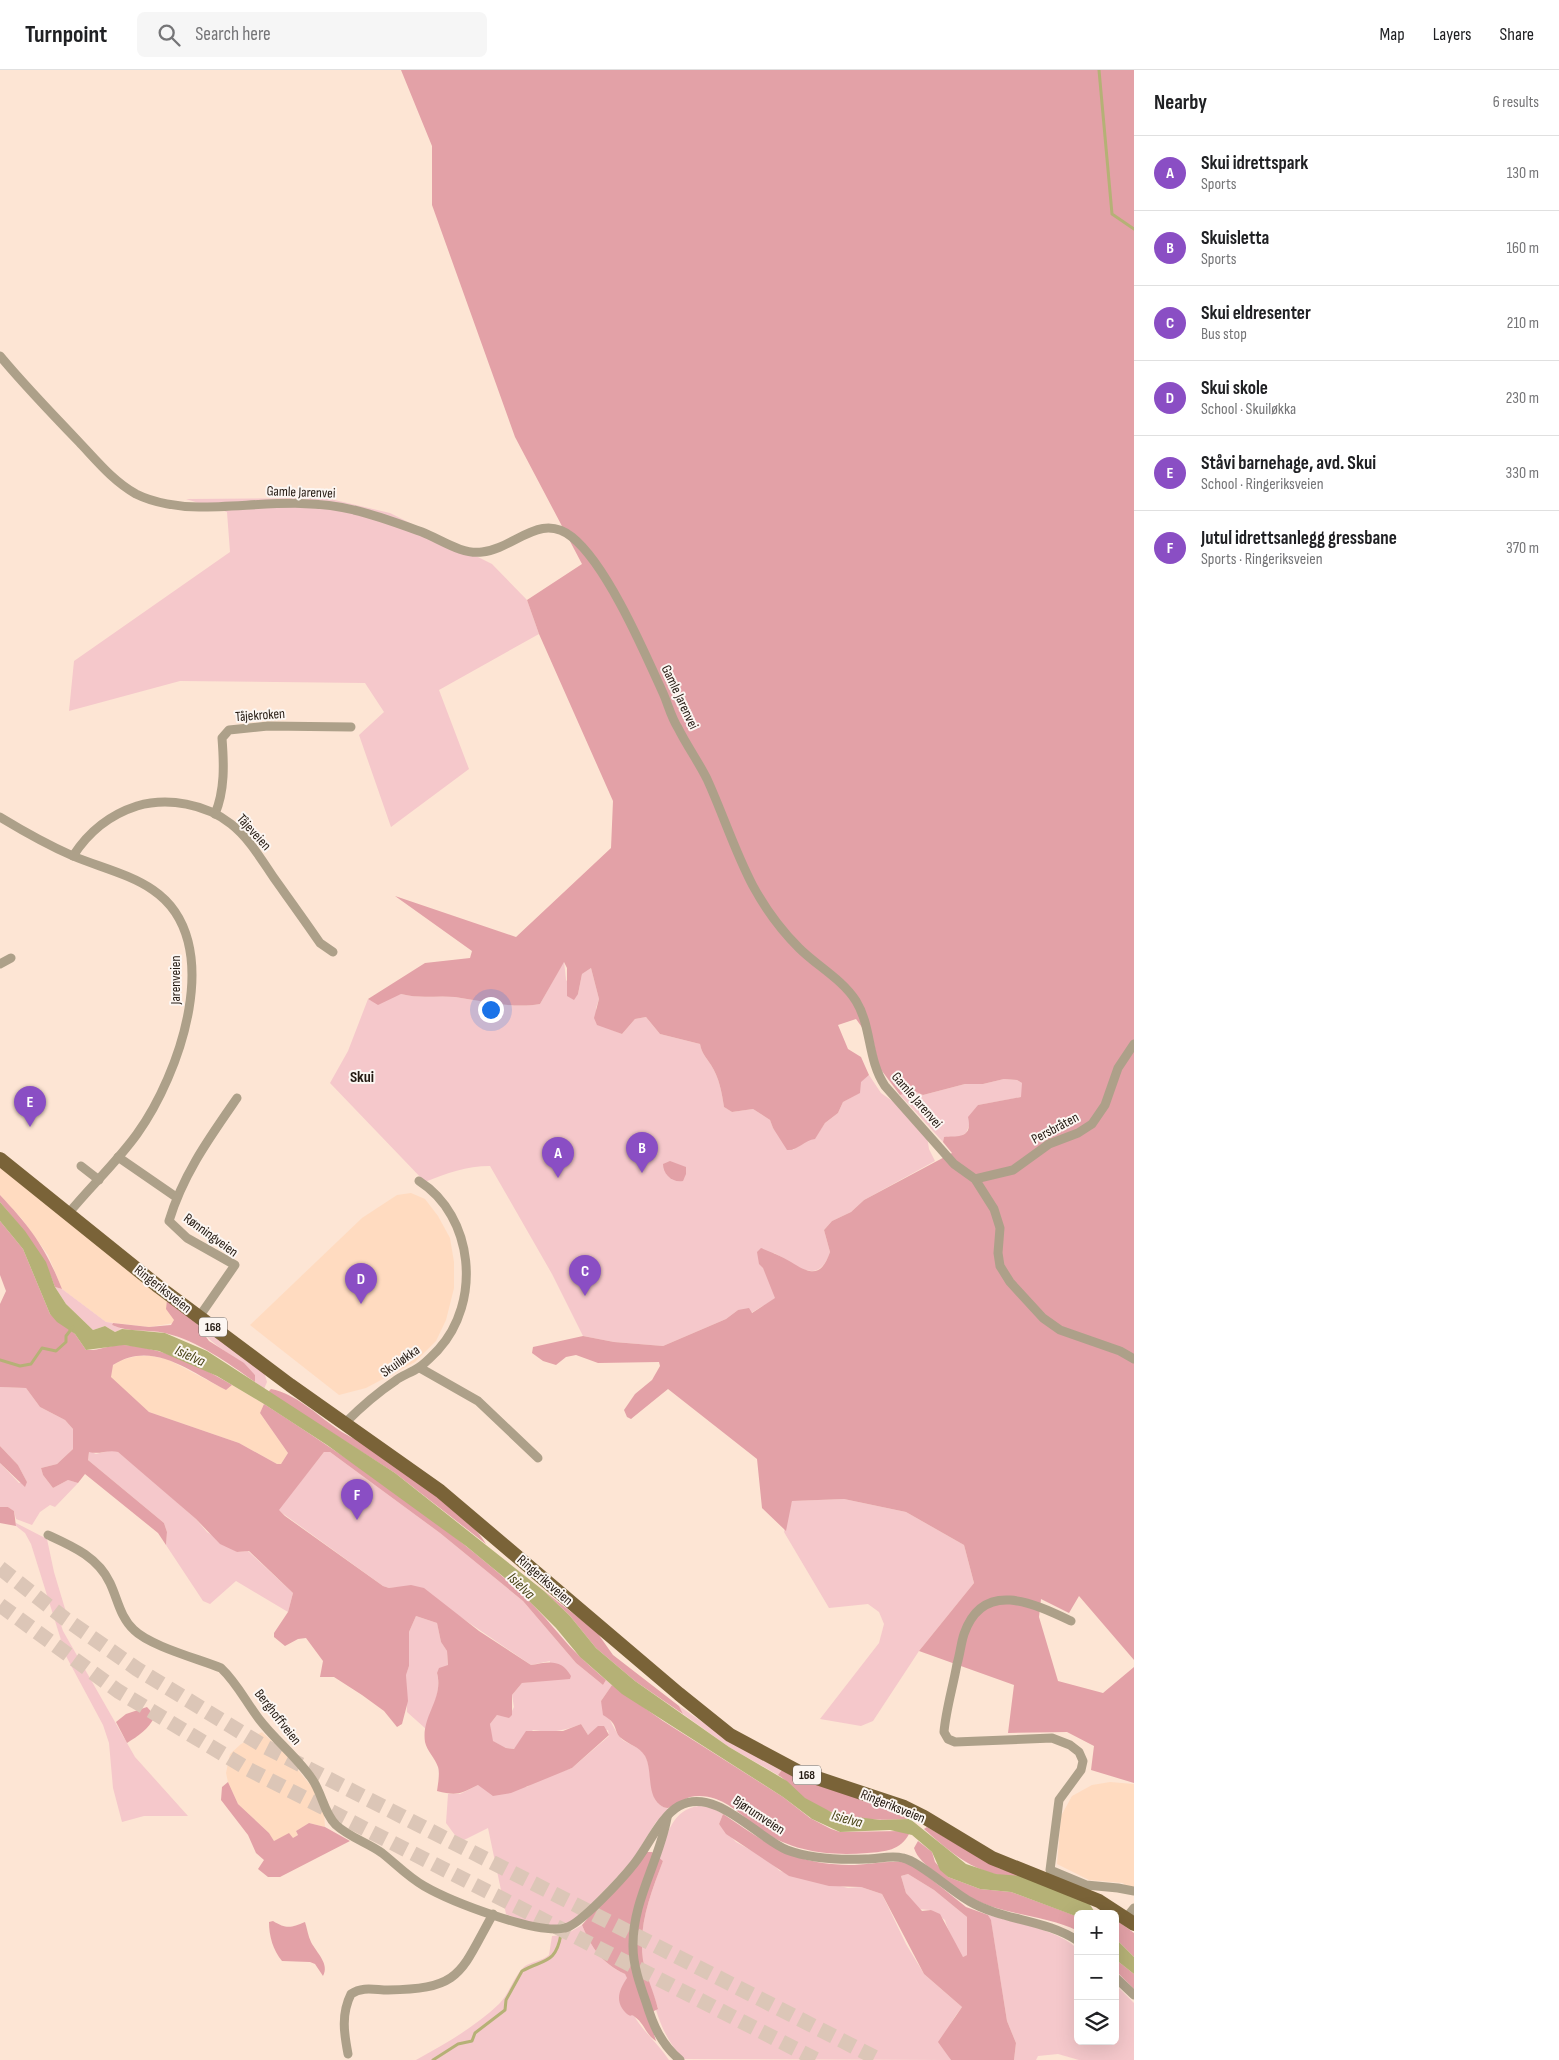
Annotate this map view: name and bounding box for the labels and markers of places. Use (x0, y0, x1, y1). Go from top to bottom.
pin: E (14, 1086, 46, 1127)
pin: B (626, 1132, 658, 1173)
pin: A (542, 1137, 574, 1178)
pin: C (569, 1255, 601, 1296)
pin: D (345, 1263, 377, 1304)
pin: F (341, 1479, 373, 1520)

